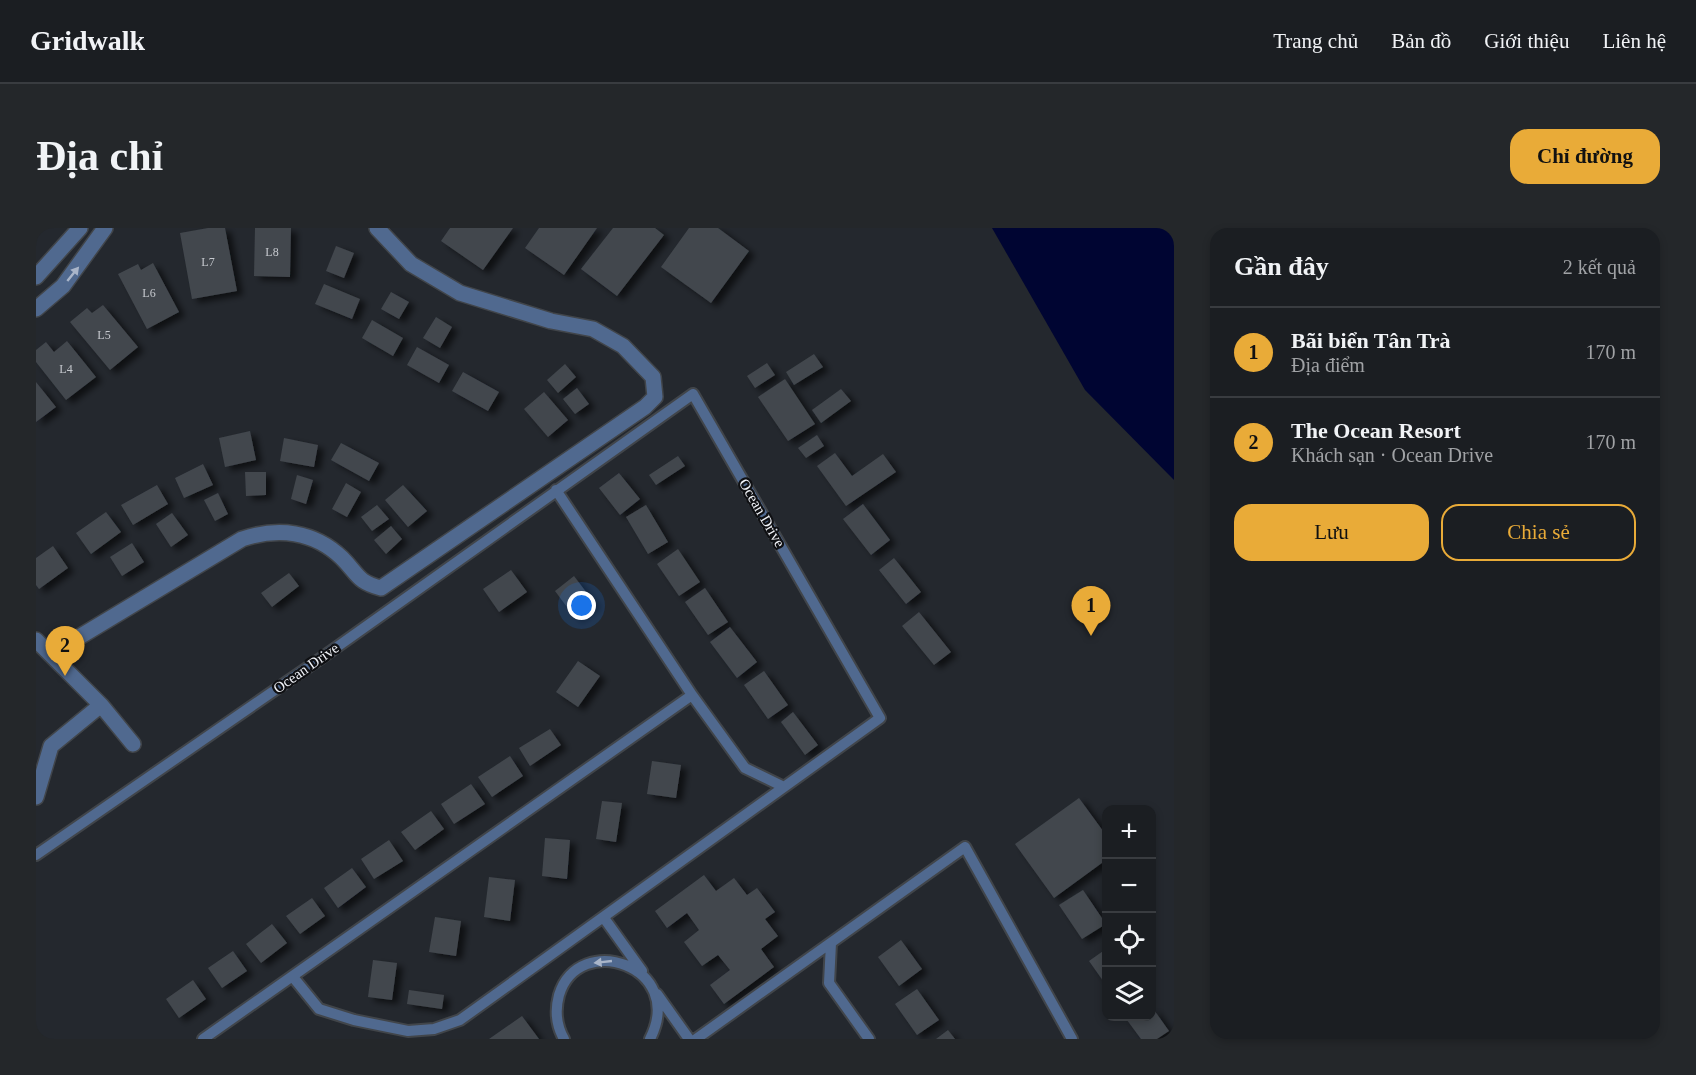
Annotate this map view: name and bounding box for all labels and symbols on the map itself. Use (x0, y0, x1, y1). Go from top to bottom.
house number: L8 (265, 245, 279, 259)
house number: L7 (201, 255, 215, 269)
one-way arrow (66, 266, 79, 282)
house number: L6 (142, 286, 156, 300)
house number: L5 (97, 328, 111, 342)
house number: L4 (59, 362, 73, 376)
street label: Ocean Drive (736, 476, 788, 550)
pin: 1 (1072, 586, 1110, 636)
your location (567, 591, 596, 620)
pin: 2 (45, 626, 84, 676)
street label: Ocean Drive (270, 639, 342, 696)
one-way arrow (593, 957, 612, 967)

